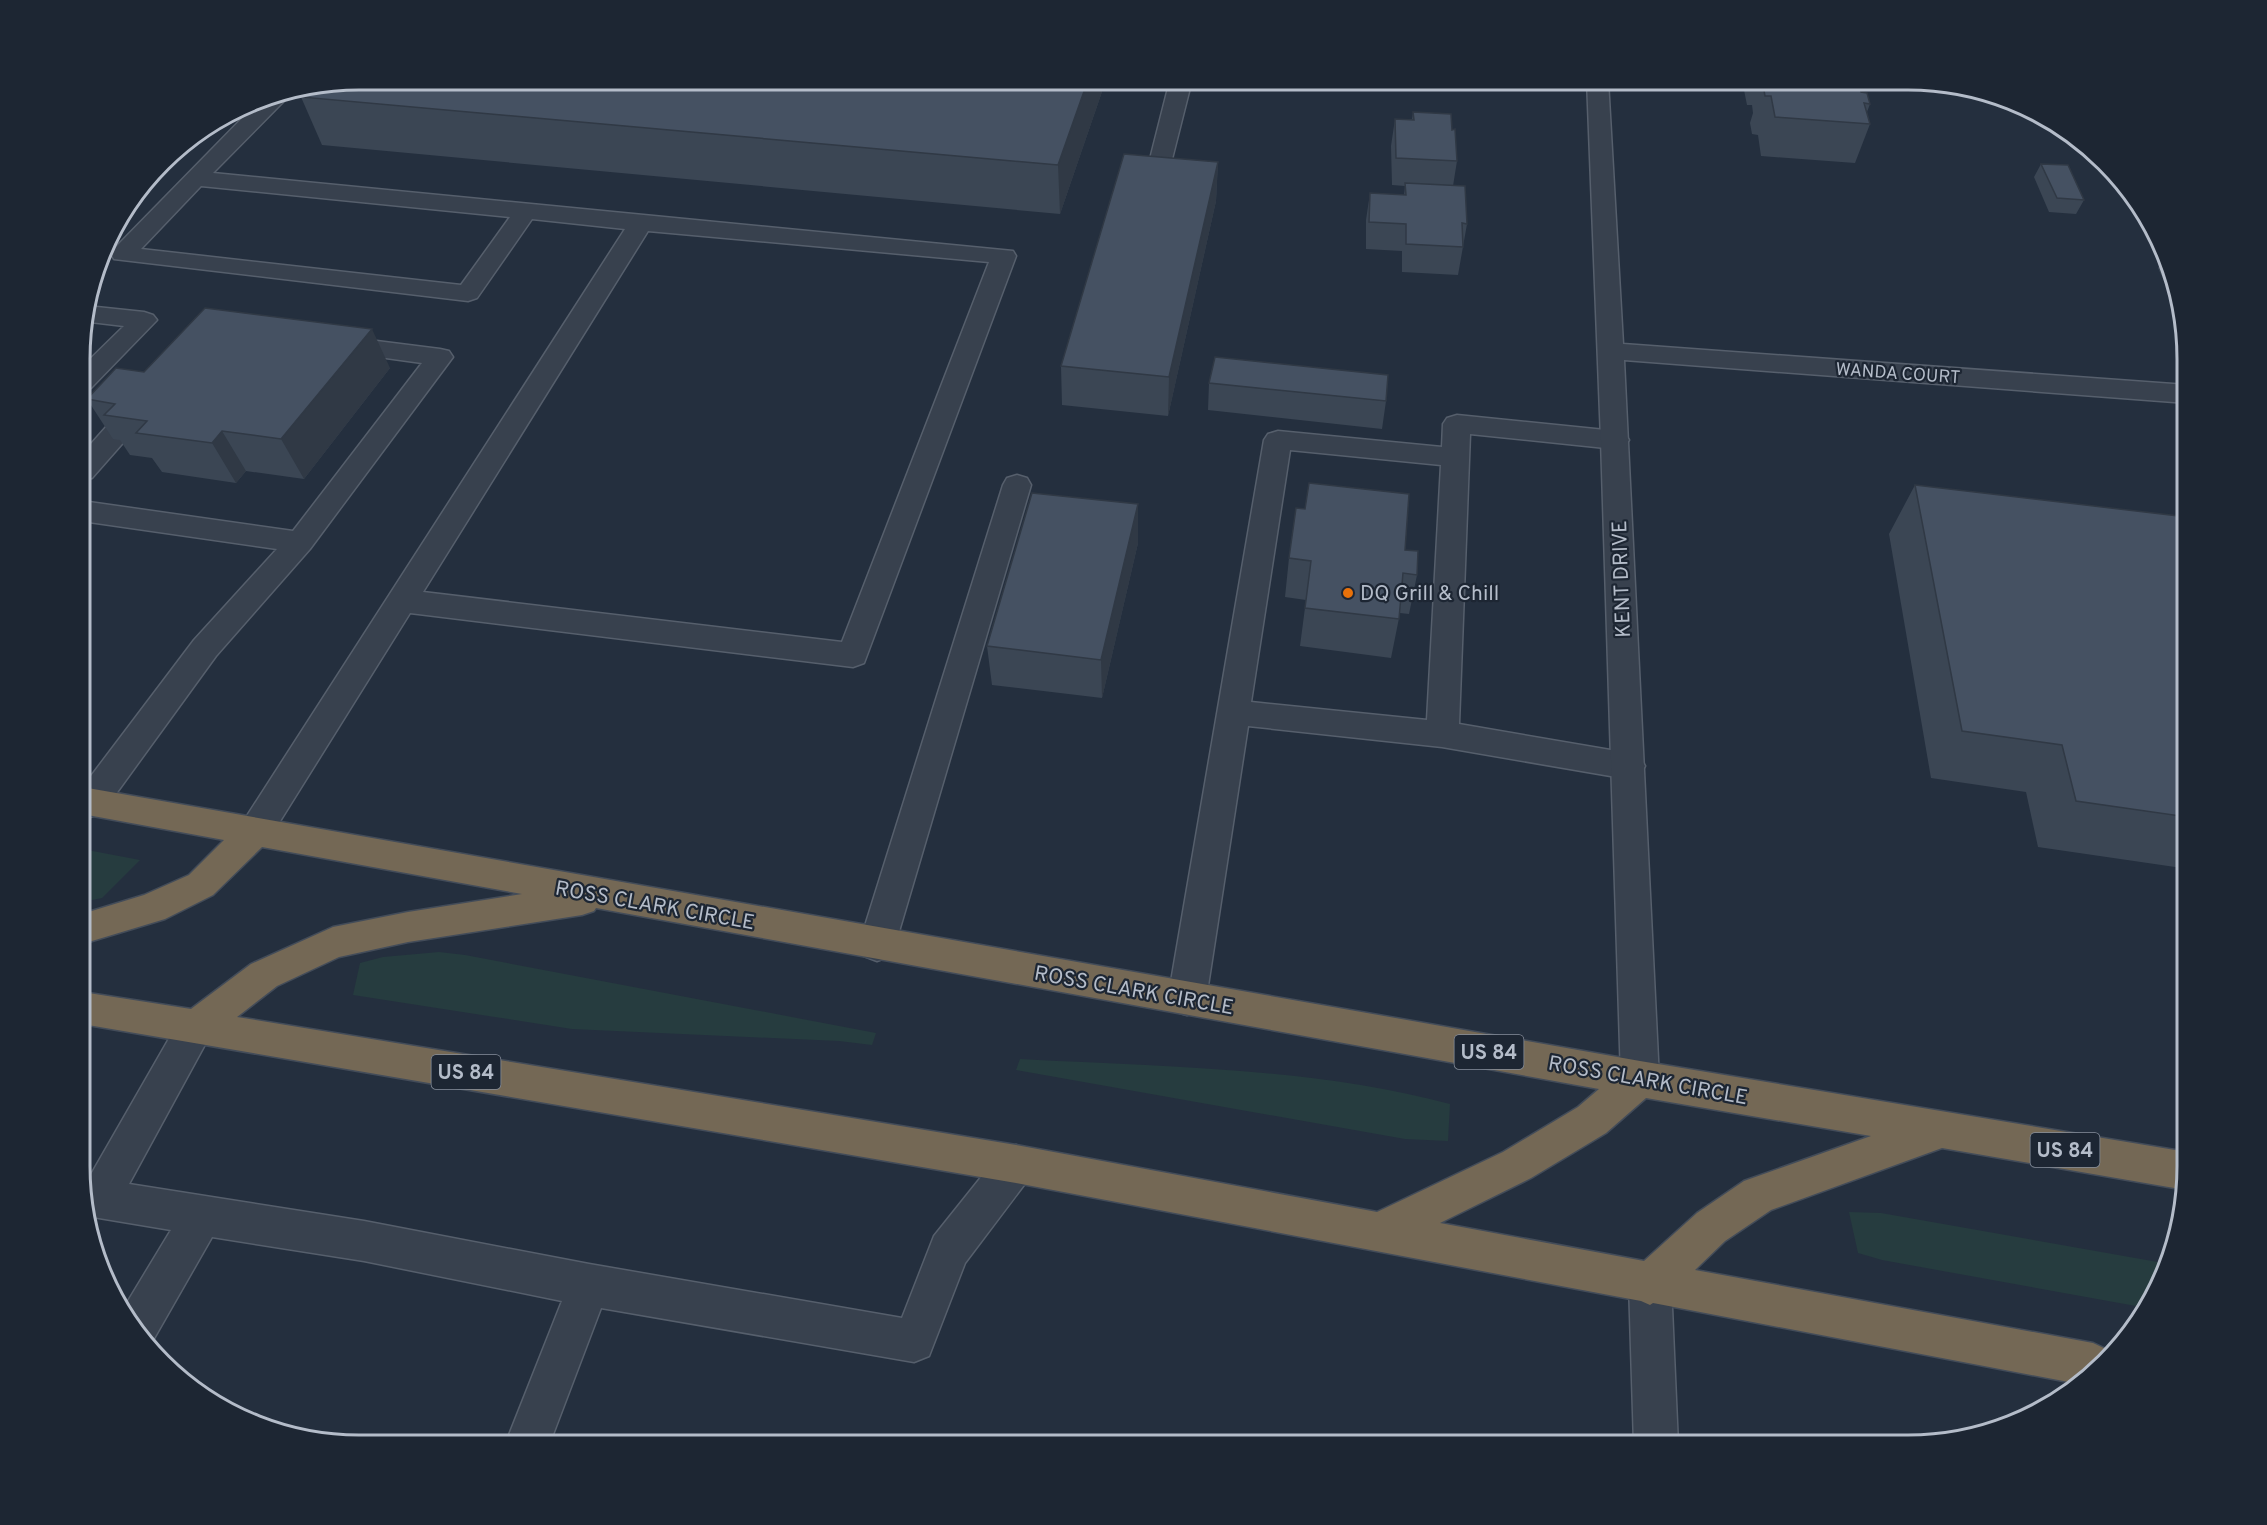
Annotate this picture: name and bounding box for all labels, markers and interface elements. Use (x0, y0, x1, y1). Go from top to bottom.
street label: WANDA COURT (1835, 359, 1961, 390)
street label: KENT DRIVE (1607, 520, 1638, 638)
place label: DQ Grill & Chill (1360, 581, 1499, 608)
marker: DQ Grill & Chill (1341, 586, 1355, 600)
street label: ROSS CLARK CIRCLE (553, 876, 757, 937)
street label: ROSS CLARK CIRCLE (1032, 961, 1236, 1022)
road number: US 84 (1454, 1035, 1524, 1069)
street label: ROSS CLARK CIRCLE (1546, 1051, 1750, 1112)
road number: US 84 (432, 1055, 500, 1089)
road number: US 84 (2030, 1133, 2100, 1167)

